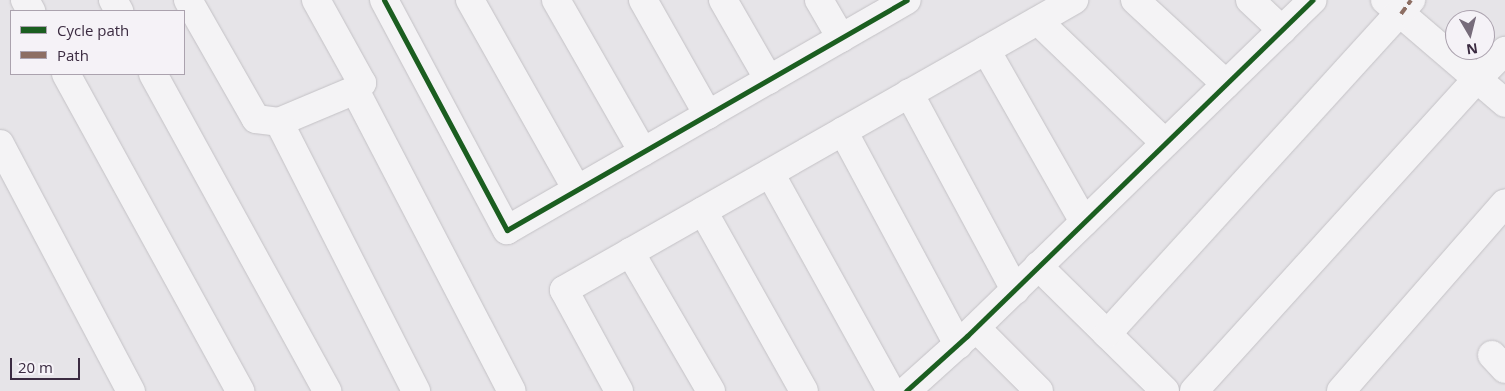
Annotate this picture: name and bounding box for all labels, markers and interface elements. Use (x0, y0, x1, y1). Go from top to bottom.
legend (10, 10, 185, 75)
north arrow (1445, 10, 1495, 60)
text: Cycle path (57, 20, 129, 40)
text: N (1465, 39, 1479, 60)
text: Path (57, 45, 89, 65)
scale bar (12, 348, 82, 380)
text: 20 m (18, 357, 53, 377)

